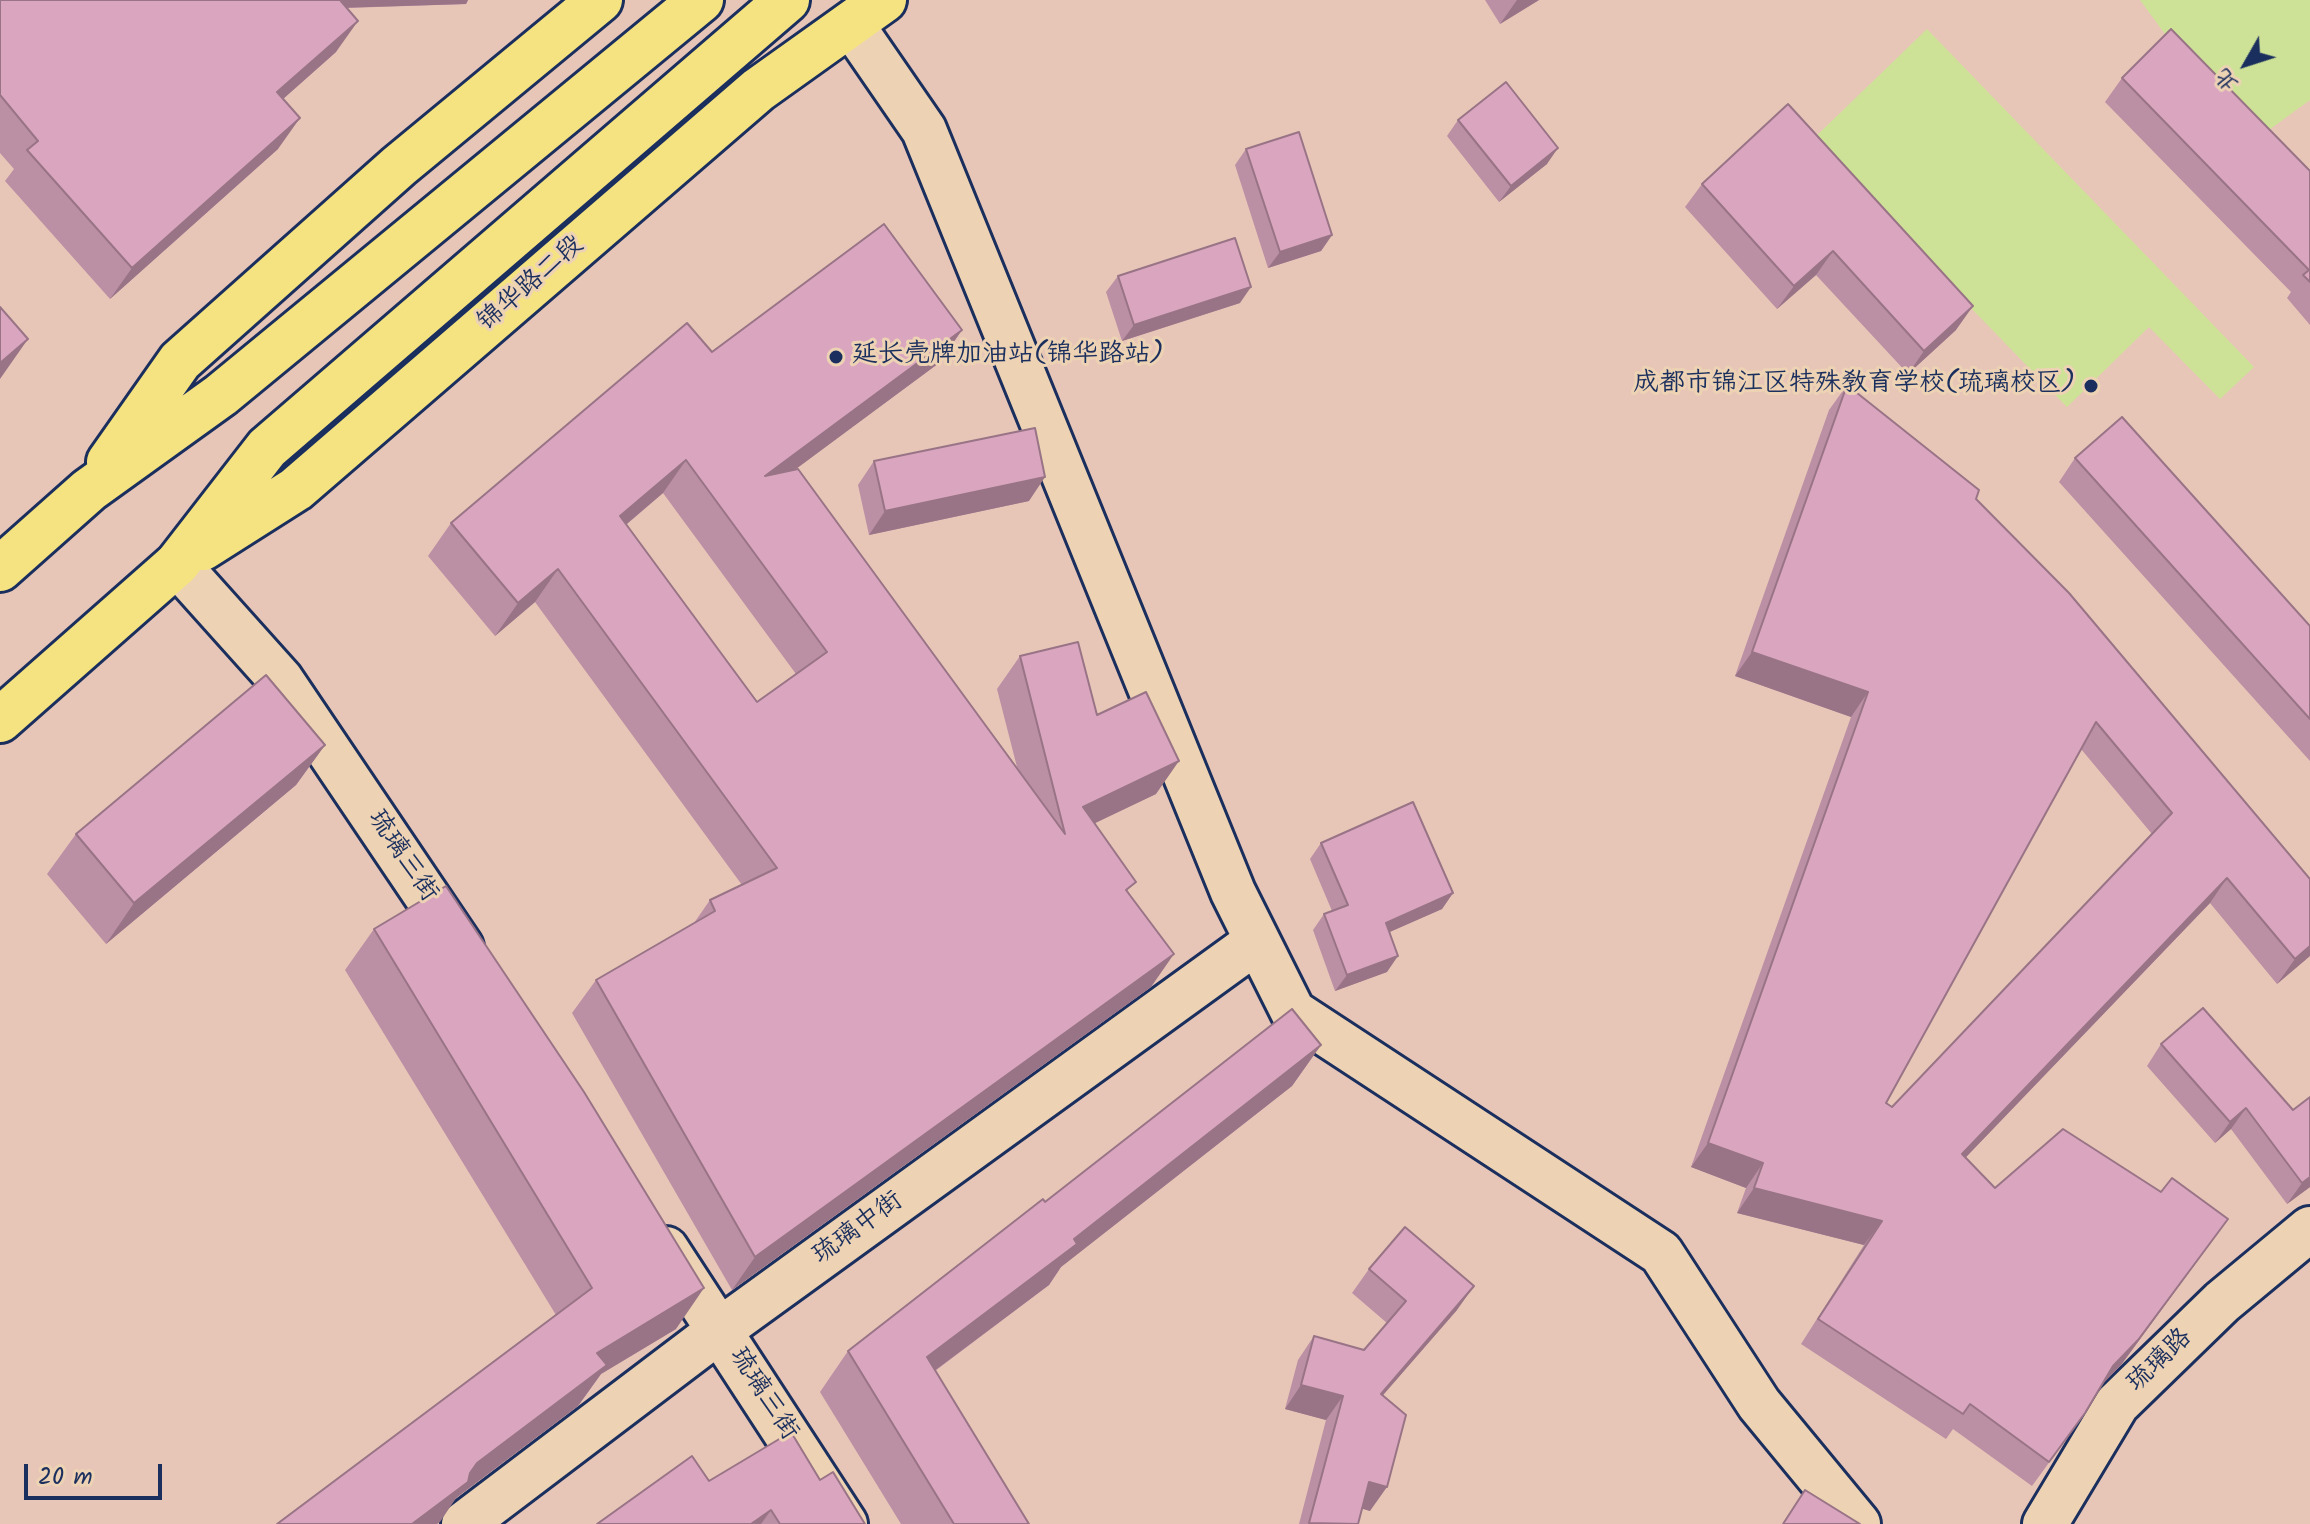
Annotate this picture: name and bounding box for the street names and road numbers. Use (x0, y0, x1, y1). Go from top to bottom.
street label: 锦华路二段 (473, 231, 591, 339)
street label: 琉璃三街 (359, 805, 443, 909)
street label: 琉璃中街 (808, 1187, 910, 1273)
street label: 琉璃路 (2122, 1324, 2200, 1400)
street label: 琉璃三街 (721, 1343, 803, 1447)

